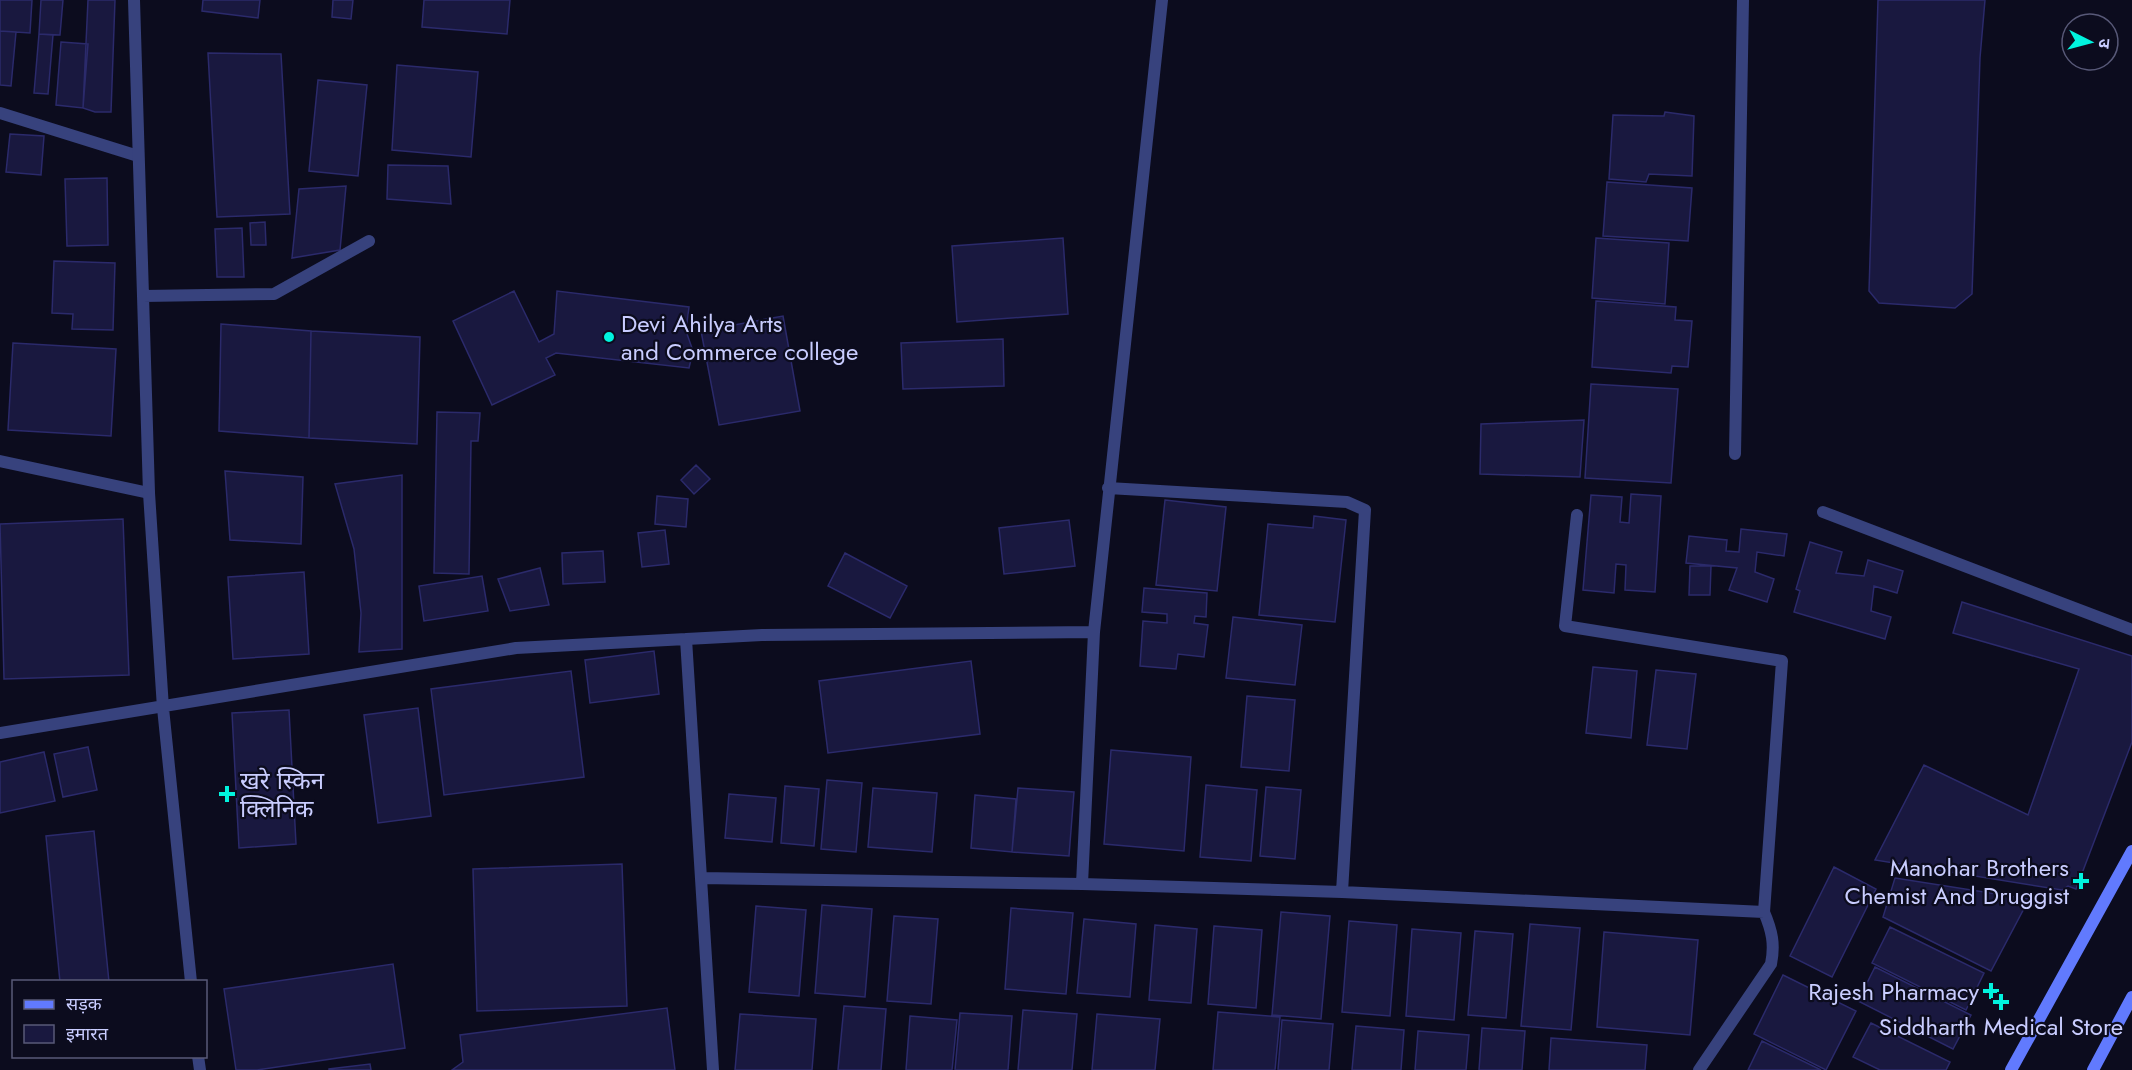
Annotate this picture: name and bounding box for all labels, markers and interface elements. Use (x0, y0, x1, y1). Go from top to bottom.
north arrow (2060, 12, 2120, 72)
text: उ (2092, 38, 2116, 50)
place label: Devi Ahilya Arts and Commerce college (621, 306, 858, 369)
marker: Devi Ahilya Arts and Commerce college (602, 330, 616, 344)
place label: खरे स्किन क्लिनिक (240, 763, 325, 826)
marker: खरे स्किन क्लिनिक (218, 785, 236, 803)
place label: Manohar Brothers Chemist And Druggist (1845, 850, 2069, 913)
marker: Manohar Brothers Chemist And Druggist (2074, 874, 2088, 888)
place label: Rajesh Pharmacy (1808, 974, 1979, 1009)
legend (12, 980, 207, 1058)
marker: Rajesh Pharmacy (1984, 984, 1998, 998)
text: सड़क (66, 991, 103, 1017)
marker: Siddharth Medical Store (1994, 995, 2008, 1009)
place label: Siddharth Medical Store (1879, 1009, 2123, 1044)
text: इमारत (66, 1021, 109, 1047)

